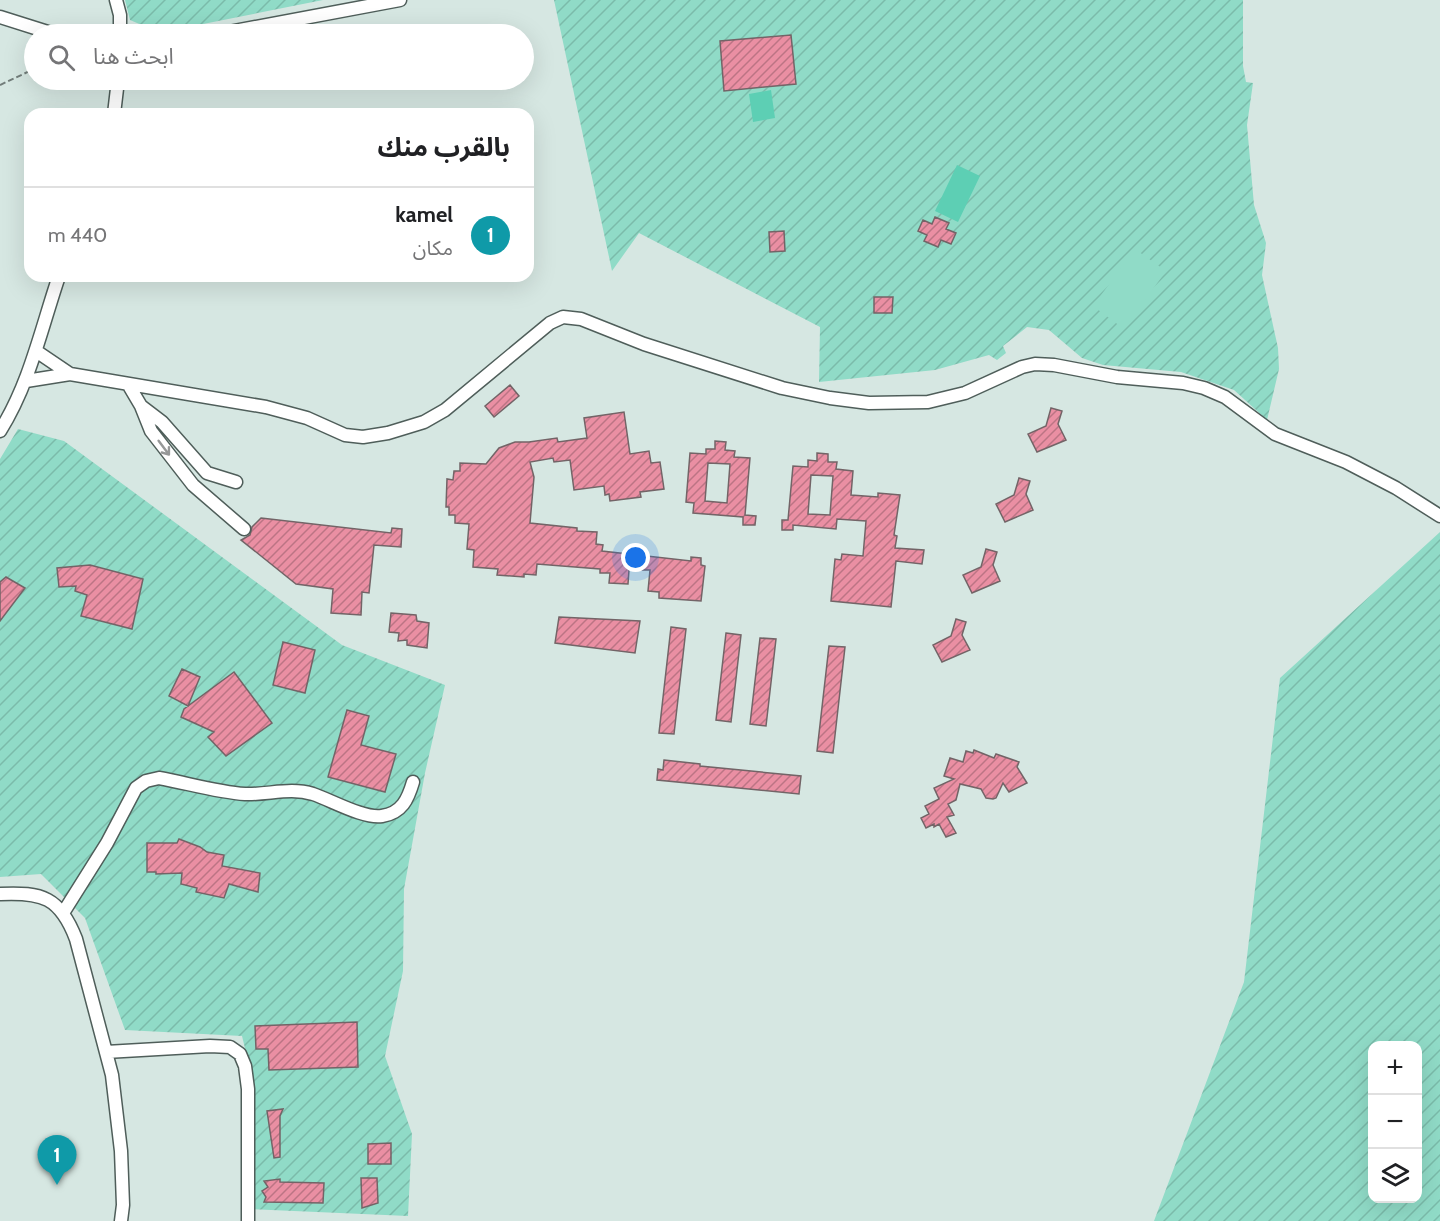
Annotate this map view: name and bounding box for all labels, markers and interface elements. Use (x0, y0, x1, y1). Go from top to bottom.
search box (24, 24, 534, 90)
icon: search (45, 41, 78, 74)
text: ابحث هنا (93, 43, 174, 70)
text: بالقرب منك (377, 131, 510, 163)
text: kamel (395, 201, 453, 228)
text: 440 m (48, 223, 107, 247)
text: 1 (487, 223, 494, 247)
text: مكان (413, 236, 453, 260)
one-way arrow (157, 439, 170, 455)
your location (621, 543, 650, 572)
map controls (1368, 1041, 1422, 1203)
button: + (1368, 1041, 1422, 1095)
button: − (1368, 1095, 1422, 1149)
pin: 1 (38, 1136, 76, 1185)
button: layers (1368, 1149, 1422, 1203)

